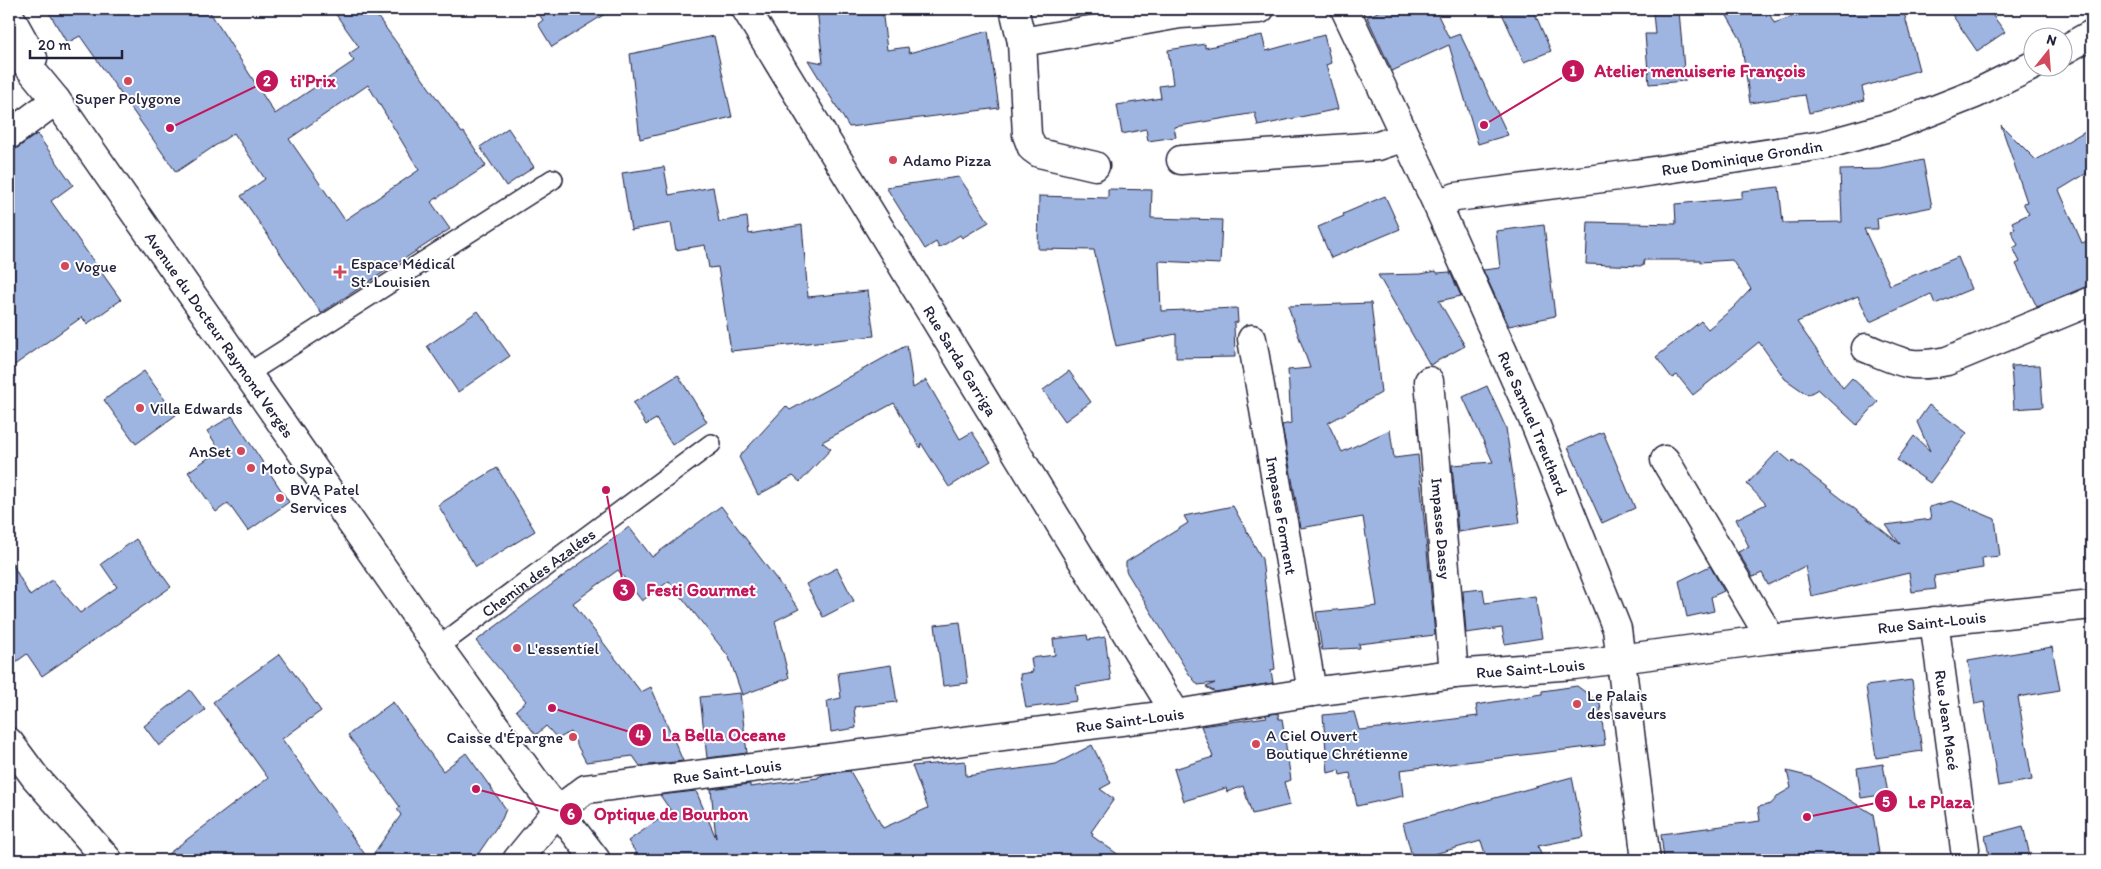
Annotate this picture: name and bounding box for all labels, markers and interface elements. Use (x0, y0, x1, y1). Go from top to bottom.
scale bar (30, 28, 122, 60)
north arrow (2024, 28, 2074, 78)
text: N (2045, 31, 2059, 50)
text: 20 m (38, 36, 72, 54)
callout: Atelier menuiserie François (1560, 54, 1816, 87)
text: Atelier menuiserie François (1593, 60, 1806, 82)
text: 1 (1570, 62, 1577, 80)
callout: ti'Prix (255, 64, 345, 97)
text: ti'Prix (290, 70, 337, 92)
text: 2 (263, 72, 271, 90)
marker: Super Polygone (122, 75, 134, 87)
place label: Super Polygone (75, 89, 181, 108)
street label: Rue Dominique Grondin (1660, 136, 1824, 179)
place label: Adamo Pizza (903, 151, 992, 170)
marker: Adamo Pizza (887, 154, 899, 166)
street label: Avenue du Docteur Raymond Vergès (141, 228, 298, 441)
place label: Espace Médical St. Louisien (351, 254, 456, 291)
place label: Vogue (75, 257, 117, 276)
marker: Vogue (59, 260, 71, 272)
marker: Espace Médical St. Louisien (333, 265, 347, 279)
street label: Rue Sarda Garriga (920, 302, 1002, 420)
street label: Rue Samuel Treuthard (1494, 348, 1572, 498)
place label: Villa Edwards (150, 399, 243, 418)
marker: Villa Edwards (134, 402, 146, 414)
place label: AnSet (189, 442, 231, 461)
marker: AnSet (235, 445, 247, 457)
street label: Impasse Forment (1263, 455, 1301, 576)
place label: Moto Sypa (261, 459, 333, 478)
marker: Moto Sypa (245, 462, 257, 474)
street label: Impasse Dassy (1428, 477, 1455, 581)
place label: BVA Patel Services (290, 480, 360, 517)
marker: BVA Patel Services (274, 492, 286, 504)
street label: Chemin des Azalées (478, 524, 599, 621)
callout: Festi Gourmet (611, 573, 765, 606)
text: Festi Gourmet (646, 579, 756, 601)
text: 3 (620, 581, 628, 599)
street label: Rue Saint-Louis (1877, 607, 1987, 637)
place label: L'essentíel (527, 639, 599, 658)
marker: L'essentíel (511, 642, 523, 654)
street label: Rue Saint-Louis (1475, 654, 1586, 682)
street label: Rue Jean Macé (1931, 669, 1964, 771)
place label: Le Palais des saveurs (1587, 686, 1666, 723)
marker: Le Palais des saveurs (1571, 698, 1583, 710)
street label: Rue Saint-Louis (1075, 703, 1186, 736)
callout: La Bella Oceane (627, 718, 795, 751)
text: La Bella Oceane (662, 724, 786, 746)
text: 4 (635, 726, 645, 744)
place label: A Ciel Ouvert Boutique Chrétienne (1266, 726, 1408, 763)
place label: Caisse d'Épargne (447, 728, 563, 747)
marker: Caisse d'Épargne (567, 731, 579, 743)
marker: A Ciel Ouvert Boutique Chrétienne (1250, 738, 1262, 750)
street label: Rue Saint-Louis (672, 755, 783, 787)
callout: Le Plaza (1873, 785, 1982, 818)
text: Le Plaza (1908, 791, 1972, 813)
text: 5 (1882, 793, 1890, 811)
callout: Optique de Bourbon (559, 797, 759, 830)
text: Optique de Bourbon (594, 803, 749, 825)
text: 6 (567, 805, 575, 823)

